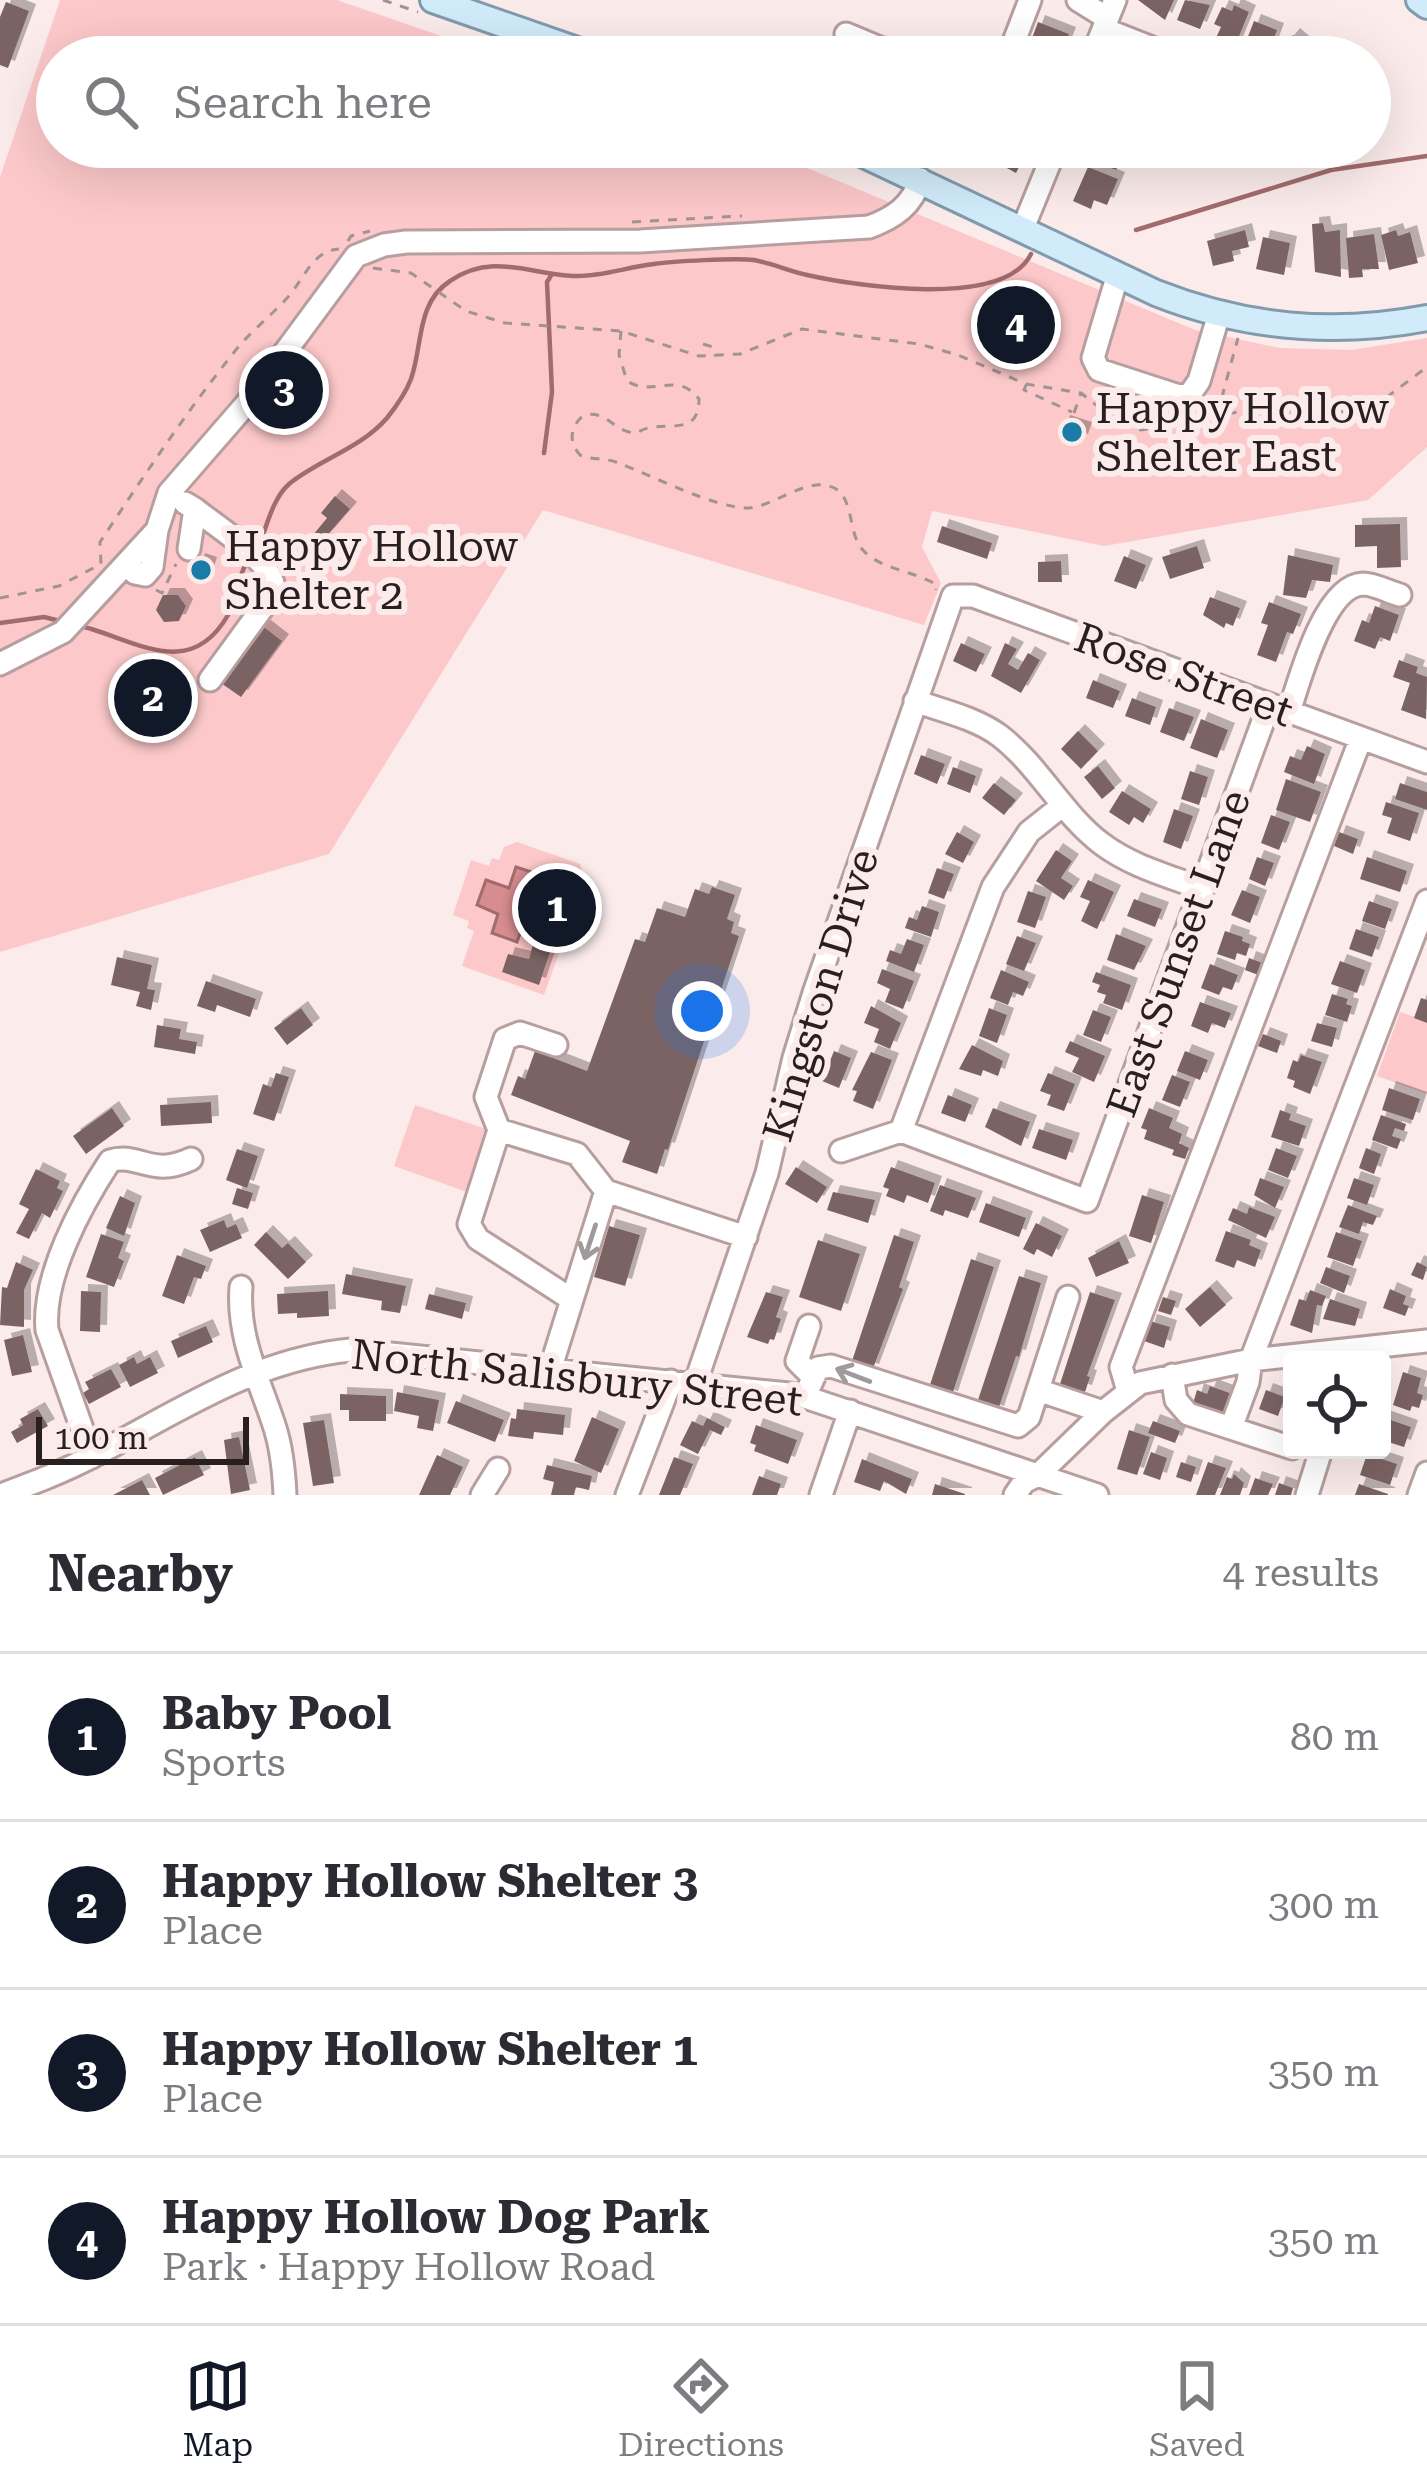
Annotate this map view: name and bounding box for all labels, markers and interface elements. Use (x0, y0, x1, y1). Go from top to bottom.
search box (36, 36, 1391, 168)
icon: search (78, 69, 144, 135)
text: Search here (174, 76, 432, 129)
pin: 4 (977, 280, 1055, 370)
pin: 3 (245, 345, 323, 435)
place label: Happy Hollow Shelter East (1096, 384, 1389, 481)
marker: Happy Hollow Shelter East (1059, 419, 1085, 445)
place label: Happy Hollow Shelter 2 (225, 522, 518, 619)
marker: Happy Hollow Shelter 2 (188, 557, 214, 583)
street label: Rose Street (1068, 612, 1299, 737)
pin: 2 (114, 653, 192, 743)
street label: East Sunset Lane (1097, 783, 1260, 1123)
street label: Kingston Drive (753, 843, 888, 1147)
pin: 1 (518, 863, 596, 953)
your location (672, 981, 732, 1041)
one-way arrow (577, 1222, 599, 1260)
street label: North Salisbury Street (349, 1329, 805, 1426)
map controls (1283, 1351, 1391, 1459)
button: locate (1283, 1351, 1391, 1459)
one-way arrow (836, 1362, 873, 1384)
scale bar (36, 1411, 249, 1464)
text: 100 m (54, 1418, 148, 1457)
text: Nearby (48, 1544, 233, 1603)
text: 4 results (1222, 1550, 1379, 1596)
text: Baby Pool (162, 1687, 391, 1740)
text: 1 (76, 1714, 98, 1760)
text: 80 m (1290, 1714, 1379, 1760)
text: Sports (162, 1740, 285, 1786)
text: Happy Hollow Shelter 3 (162, 1855, 698, 1908)
text: 2 (76, 1882, 98, 1928)
text: 300 m (1268, 1882, 1379, 1928)
text: Place (162, 1908, 263, 1954)
text: Happy Hollow Shelter 1 (162, 2023, 698, 2076)
text: 3 (76, 2050, 98, 2096)
text: 350 m (1268, 2050, 1379, 2096)
text: Place (162, 2076, 263, 2122)
text: Happy Hollow Dog Park (162, 2191, 710, 2244)
text: 4 (76, 2218, 98, 2264)
text: 350 m (1268, 2218, 1379, 2264)
text: Park · Happy Hollow Road (162, 2244, 655, 2290)
tab: Map (182, 2353, 253, 2464)
tab: Directions (618, 2353, 784, 2464)
tab: Saved (1149, 2353, 1245, 2464)

